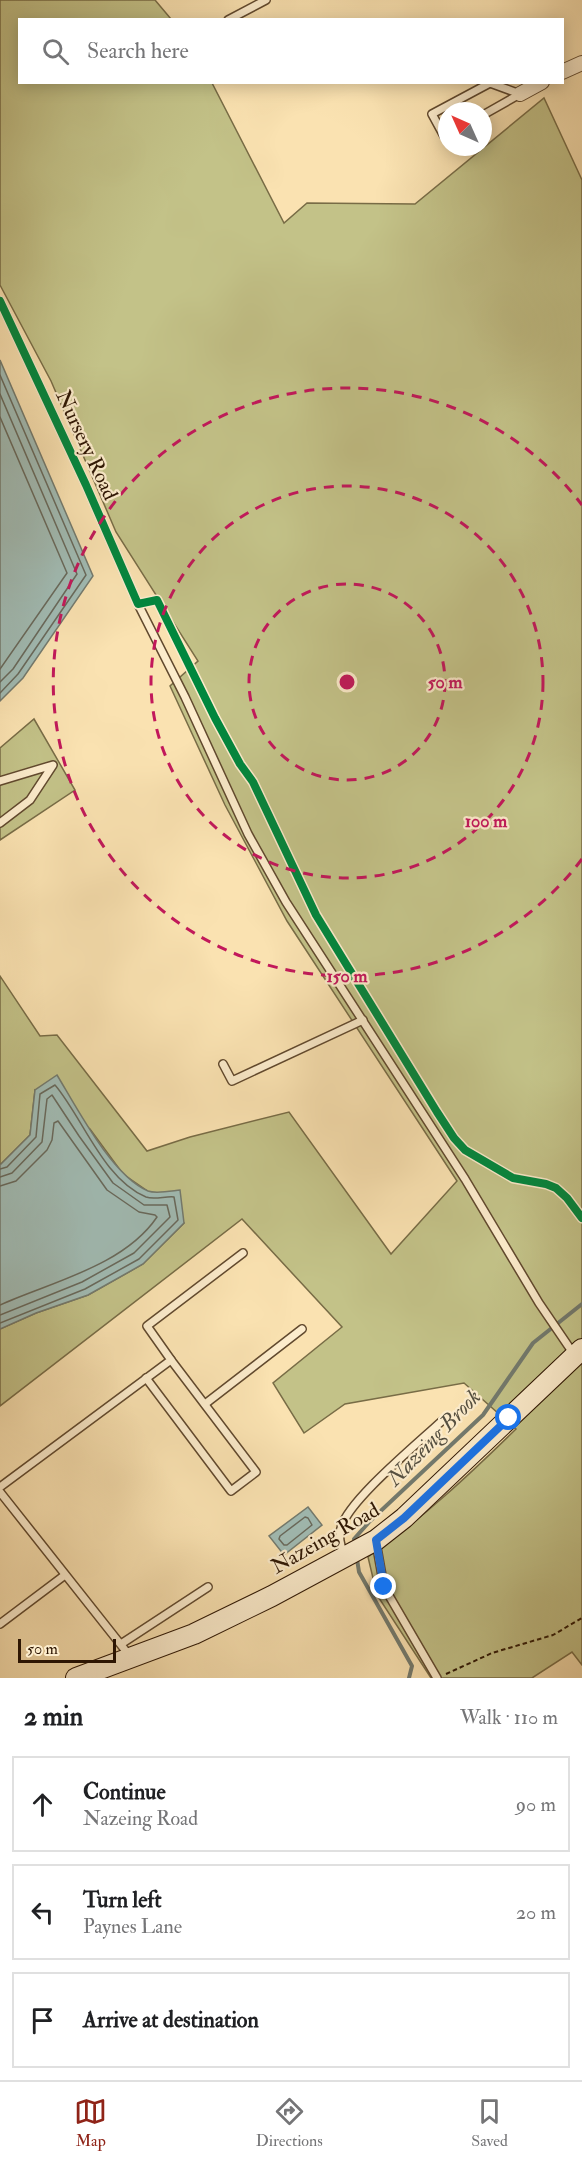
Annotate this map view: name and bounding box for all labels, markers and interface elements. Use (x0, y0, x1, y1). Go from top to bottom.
search box (18, 18, 564, 84)
icon: search (39, 35, 72, 68)
text: Search here (87, 37, 189, 65)
north arrow (438, 102, 492, 156)
street label: Nursery Road (49, 386, 124, 505)
text: 50 m (428, 671, 463, 694)
centre of rings (337, 672, 357, 692)
text: 100 m (465, 810, 508, 833)
text: 150 m (326, 965, 369, 988)
water label: Nazeing Brook (380, 1383, 487, 1493)
route start (495, 1404, 521, 1430)
street label: Nazeing Road (266, 1496, 385, 1580)
route end (370, 1573, 396, 1599)
scale bar (18, 1636, 116, 1664)
text: 50 m (27, 1639, 58, 1659)
text: 2 min (24, 1701, 83, 1733)
text: Walk · 110 m (460, 1705, 558, 1730)
text: Continue (83, 1778, 166, 1806)
icon: ahead (26, 1788, 59, 1821)
text: 90 m (516, 1792, 556, 1817)
text: Nazeing Road (83, 1806, 198, 1831)
text: Turn left (83, 1886, 162, 1914)
icon: left (26, 1896, 59, 1929)
text: 20 m (516, 1900, 556, 1925)
text: Paynes Lane (83, 1914, 182, 1939)
icon: arrive (26, 2004, 59, 2037)
text: Arrive at destination (83, 2006, 259, 2034)
tab: Map (74, 2095, 107, 2151)
tab: Directions (256, 2095, 323, 2151)
tab: Saved (471, 2095, 508, 2151)

